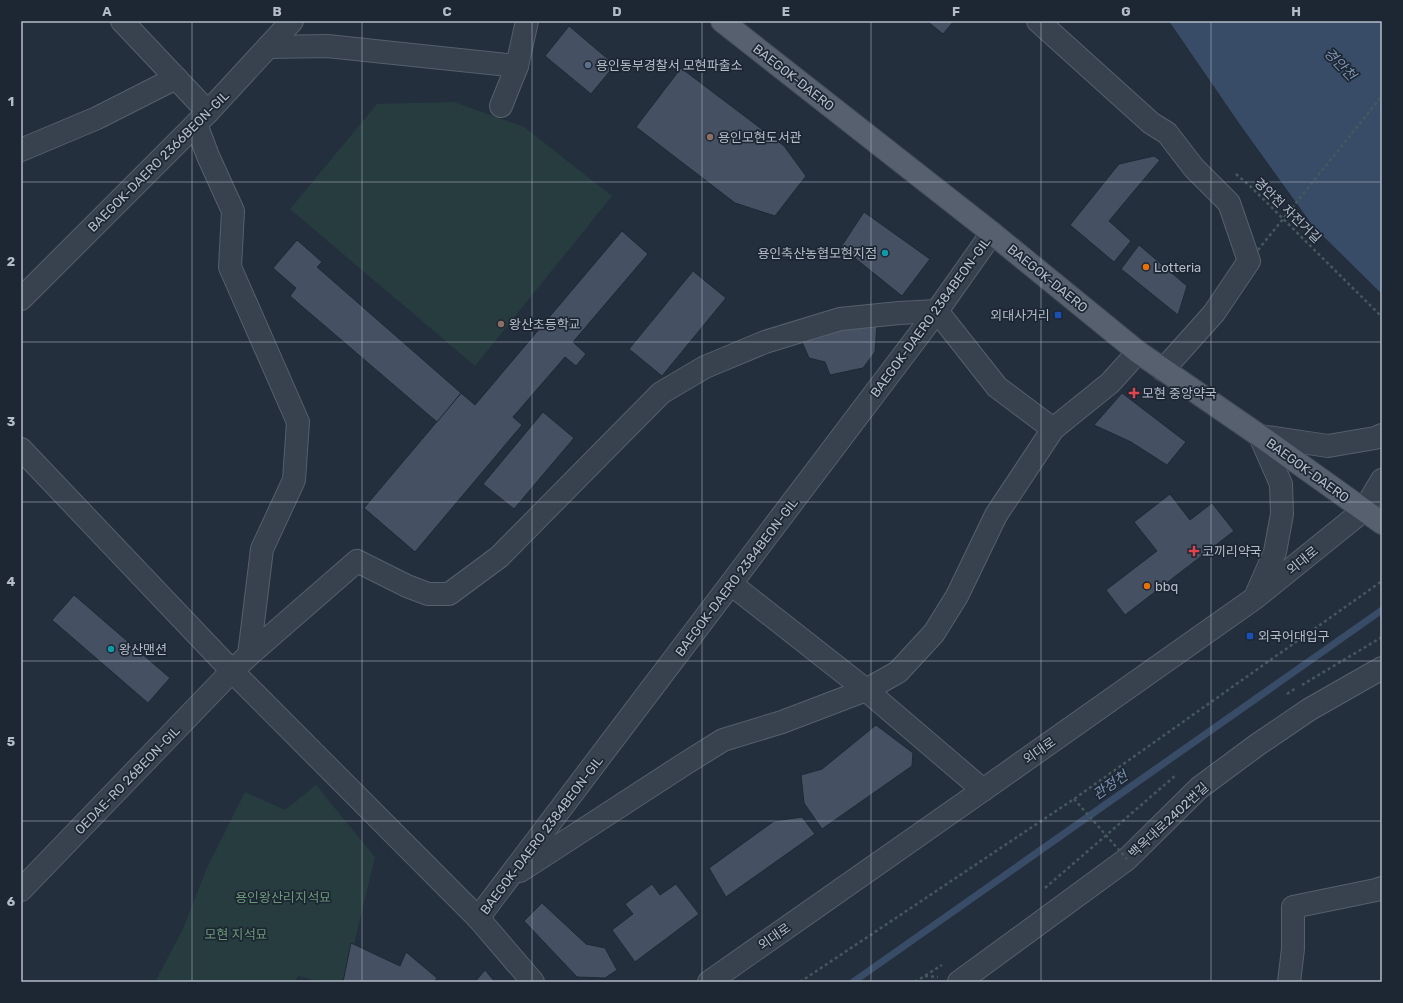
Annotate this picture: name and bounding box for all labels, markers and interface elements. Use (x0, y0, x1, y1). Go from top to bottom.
text: A (102, 4, 112, 19)
text: B (272, 4, 282, 19)
text: C (442, 4, 452, 19)
text: D (612, 4, 622, 19)
text: E (782, 4, 790, 19)
text: F (952, 4, 960, 19)
text: G (1121, 4, 1131, 19)
text: H (1291, 4, 1301, 19)
street label: BAEGOK-DAERO (750, 41, 837, 114)
water label: 경안천 (1320, 45, 1360, 85)
place label: 용인동부경찰서 모현파출소 (596, 58, 743, 73)
marker: 용인동부경찰서 모현파출소 (583, 60, 593, 70)
street label: BAEGOK-DAERO 2366BEON-GIL (85, 87, 232, 235)
text: 1 (8, 94, 14, 109)
place label: 용인모현도서관 (718, 130, 802, 145)
marker: 용인모현도서관 (705, 132, 715, 142)
street label: 경안천 자전거길 (1251, 175, 1324, 246)
street label: BAEGOK-DAERO 2384BEON-GIL (867, 234, 994, 400)
street label: BAEGOK-DAERO (1005, 242, 1091, 315)
place label: 용인축산농협모현지점 (757, 246, 877, 261)
marker: 용인축산농협모현지점 (880, 248, 890, 258)
text: 2 (7, 254, 15, 269)
place label: Lotteria (1154, 260, 1201, 275)
marker: Lotteria (1141, 262, 1151, 272)
place label: 외대사거리 (990, 308, 1050, 323)
marker: 외대사거리 (1053, 310, 1063, 320)
place label: 왕산초등학교 (509, 317, 581, 332)
marker: 왕산초등학교 (496, 319, 506, 329)
place label: 모현 중앙약국 (1142, 386, 1217, 401)
marker: 모현 중앙약국 (1129, 388, 1139, 398)
text: 3 (7, 414, 16, 429)
street label: BAEGOK-DAERO (1263, 435, 1352, 506)
street label: BAEGOK-DAERO 2384BEON-GIL (672, 495, 801, 659)
street label: 외대로 (1284, 543, 1321, 578)
place label: 코끼리약국 (1202, 544, 1262, 559)
marker: 코끼리약국 (1189, 546, 1199, 556)
text: 4 (7, 574, 16, 589)
place label: bbq (1155, 579, 1178, 594)
marker: bbq (1142, 581, 1152, 591)
place label: 외국어대입구 (1258, 629, 1330, 644)
marker: 외국어대입구 (1245, 631, 1255, 641)
place label: 왕산맨션 (119, 642, 167, 657)
marker: 왕산맨션 (106, 644, 116, 654)
street label: OEDAE-RO 26BEON-GIL (72, 723, 183, 837)
text: 5 (7, 734, 15, 749)
street label: 외대로 (1020, 734, 1058, 767)
street label: BAEGOK-DAERO 2384BEON-GIL (477, 753, 606, 917)
water label: 관정천 (1090, 767, 1132, 803)
street label: 백옥대로2402번길 (1125, 780, 1211, 861)
park label: 용인왕산리지석묘 (235, 890, 331, 905)
text: 6 (7, 894, 16, 909)
street label: 외대로 (755, 920, 793, 953)
park label: 모현 지석묘 (205, 927, 268, 942)

